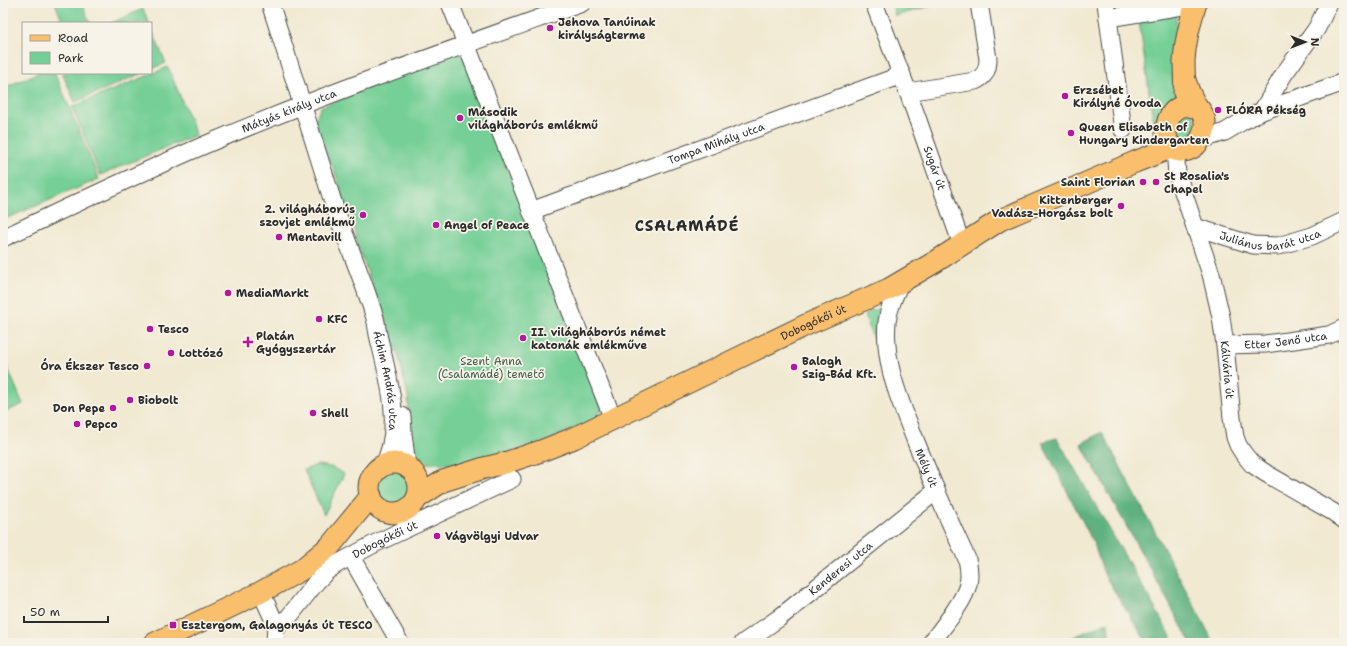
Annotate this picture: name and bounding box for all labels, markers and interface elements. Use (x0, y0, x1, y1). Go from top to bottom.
place label: Jehova Tanúinak királyságterme (558, 15, 656, 43)
legend (22, 22, 152, 74)
north arrow (1285, 22, 1325, 62)
marker: Jehova Tanúinak királyságterme (545, 23, 555, 33)
text: Road (58, 30, 89, 46)
text: N (1307, 38, 1322, 47)
text: Park (58, 50, 84, 66)
place label: Erzsébet Királyné Óvoda (1073, 83, 1162, 111)
street label: Mátyás király utca (239, 86, 339, 137)
marker: Erzsébet Királyné Óvoda (1060, 91, 1070, 101)
place label: FLÓRA Pékség (1226, 102, 1306, 118)
place label: Második világháborús emlékmű (468, 105, 598, 133)
marker: FLÓRA Pékség (1213, 105, 1223, 115)
marker: Második világháborús emlékmű (455, 113, 465, 123)
street label: Tompa Mihály utca (666, 119, 767, 168)
place label: Queen Elisabeth of Hungary Kindergarten (1079, 120, 1210, 148)
marker: Queen Elisabeth of Hungary Kindergarten (1066, 128, 1076, 138)
street label: Sugár út (920, 144, 949, 193)
place label: St Rosalia's Chapel (1164, 169, 1230, 197)
place label: Saint Florian (1061, 175, 1136, 190)
marker: Saint Florian (1138, 177, 1148, 187)
marker: St Rosalia's Chapel (1151, 177, 1161, 187)
place label: Kittenberger Vadász-Horgász bolt (991, 193, 1114, 221)
marker: Kittenberger Vadász-Horgász bolt (1116, 201, 1126, 211)
place label: 2. világháborús szovjet emlékmű (260, 202, 355, 230)
marker: 2. világháborús szovjet emlékmű (358, 210, 368, 220)
district label: CSALAMÁDÉ (635, 215, 739, 236)
place label: Angel of Peace (444, 218, 530, 233)
marker: Angel of Peace (431, 220, 441, 230)
street label: Juliánus barát utca (1217, 226, 1324, 254)
place label: Mentavill (287, 230, 342, 245)
marker: Mentavill (274, 232, 284, 242)
place label: MediaMarkt (236, 286, 310, 301)
marker: MediaMarkt (223, 288, 233, 298)
street label: Dobogókői út (778, 301, 849, 344)
place label: KFC (327, 312, 348, 327)
marker: KFC (314, 314, 324, 324)
place label: Tesco (158, 322, 189, 337)
marker: Tesco (145, 324, 155, 334)
place label: II. világháborús német katonák emlékműve (531, 325, 667, 353)
street label: Etter Jenő utca (1244, 328, 1328, 353)
place label: Platán Gyógyszertár (256, 329, 336, 357)
street label: Áchim András utca (369, 329, 400, 431)
marker: II. világháborús német katonák emlékműve (518, 333, 528, 343)
marker: Platán Gyógyszertár (243, 337, 253, 347)
street label: Kálvária út (1216, 340, 1237, 400)
place label: Lottózó (179, 346, 223, 361)
marker: Lottózó (166, 348, 176, 358)
park label: Szent Anna (Csalamádé) temető (438, 354, 545, 382)
place label: Balogh Szig-Bád Kft. (802, 354, 876, 382)
place label: Óra Ékszer Tesco (41, 358, 139, 374)
marker: Óra Ékszer Tesco (142, 361, 152, 371)
marker: Balogh Szig-Bád Kft. (789, 362, 799, 372)
place label: Biobolt (138, 393, 179, 408)
marker: Biobolt (125, 395, 135, 405)
place label: Don Pepe (53, 401, 105, 416)
marker: Don Pepe (108, 403, 118, 413)
place label: Shell (321, 406, 349, 421)
marker: Shell (308, 408, 318, 418)
place label: Pepco (85, 417, 118, 432)
marker: Pepco (72, 419, 82, 429)
street label: Mély út (911, 446, 941, 490)
street label: Dobogókői út (350, 518, 420, 562)
place label: Vágvölgyi Udvar (445, 529, 539, 544)
marker: Vágvölgyi Udvar (432, 531, 442, 541)
street label: Kenderesi utca (806, 538, 876, 599)
scale bar (24, 598, 108, 624)
text: 50 m (30, 604, 60, 620)
place label: Esztergom, Galagonyás út TESCO (181, 618, 373, 633)
marker: Esztergom, Galagonyás út TESCO (168, 620, 178, 630)

